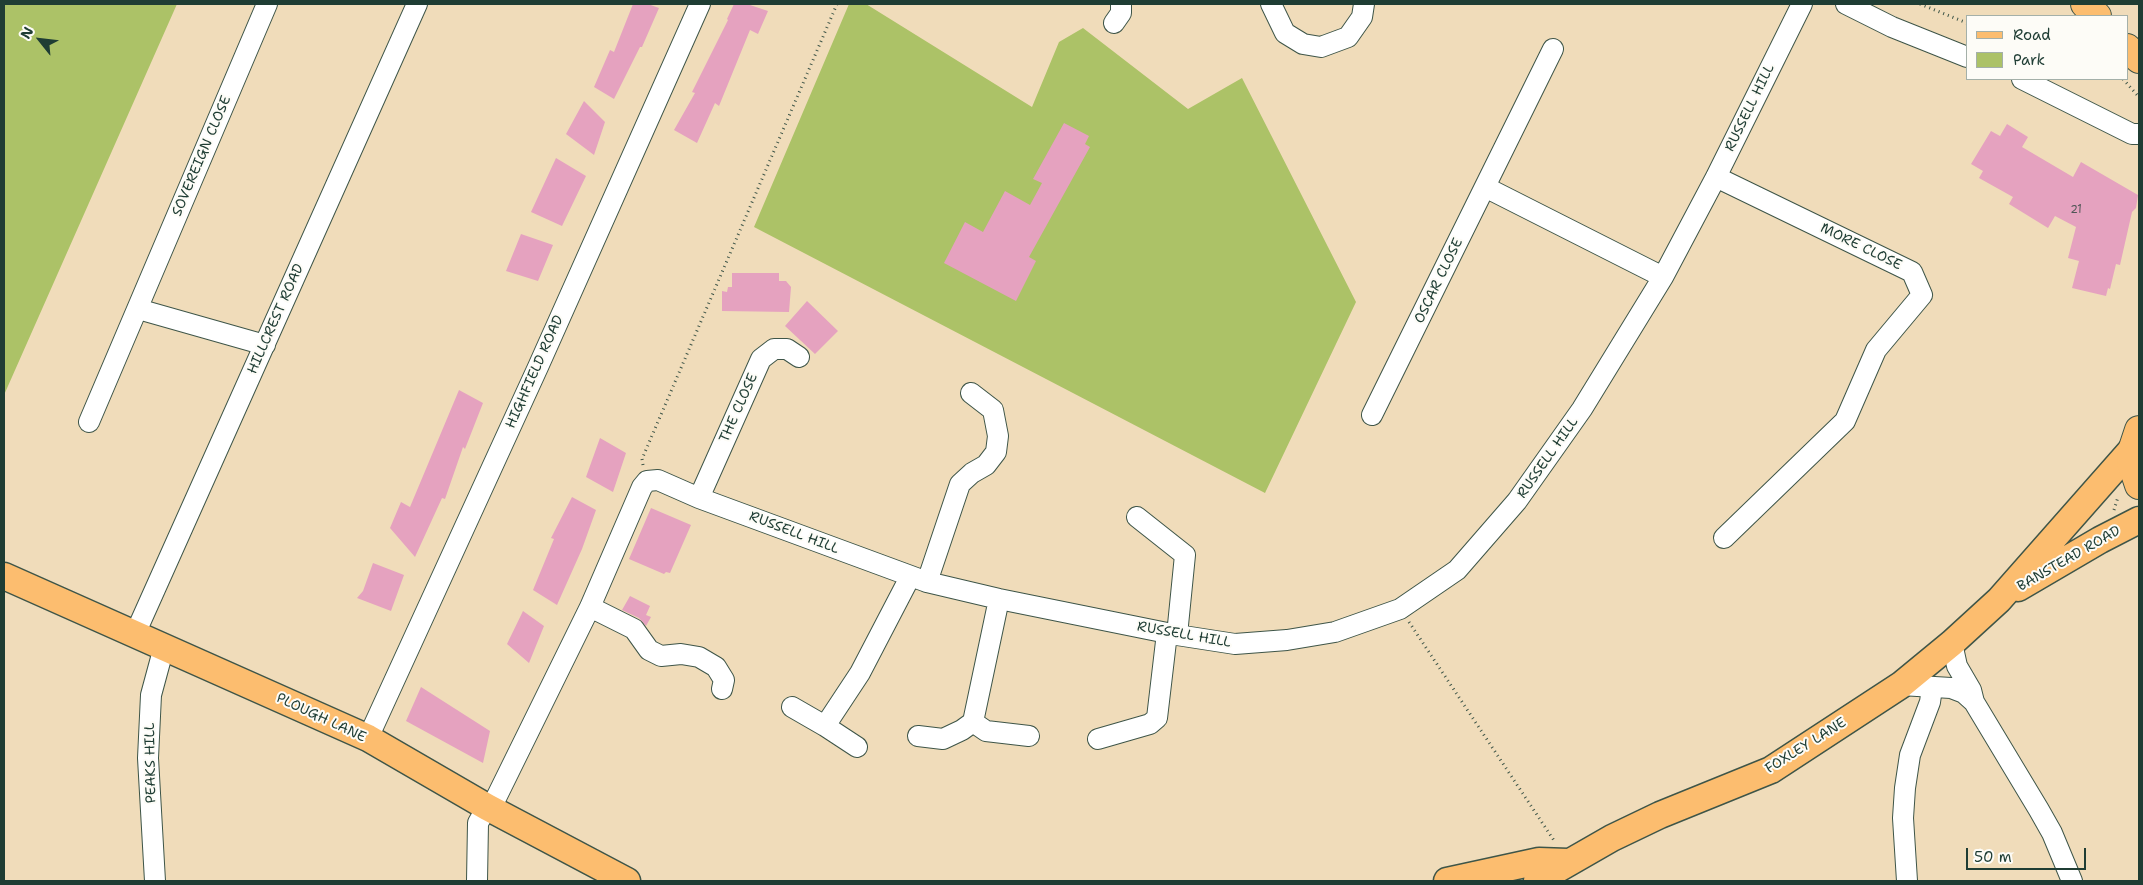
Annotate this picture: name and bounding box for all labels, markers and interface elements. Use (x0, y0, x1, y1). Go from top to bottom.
north arrow (15, 15, 65, 65)
legend (1966, 15, 2128, 80)
text: N (16, 24, 37, 42)
text: Road (2013, 25, 2051, 45)
text: Park (2013, 50, 2045, 70)
street label: RUSSELL HILL (1722, 62, 1778, 154)
street label: SOVEREIGN CLOSE (169, 93, 235, 219)
house number: 21 (2070, 203, 2082, 217)
street label: MORE CLOSE (1817, 220, 1905, 274)
street label: OSCAR CLOSE (1411, 236, 1467, 326)
street label: HILLCREST ROAD (244, 261, 308, 377)
street label: HIGHFIELD ROAD (503, 313, 567, 431)
street label: THE CLOSE (716, 371, 762, 445)
street label: RUSSELL HILL (1514, 414, 1582, 502)
street label: RUSSELL HILL (747, 508, 841, 558)
street label: BANSTEAD ROAD (2014, 523, 2124, 595)
street label: RUSSELL HILL (1136, 618, 1232, 652)
street label: PLOUGH LANE (273, 690, 369, 746)
street label: FOXLEY LANE (1762, 714, 1850, 778)
street label: PEAKS HILL (142, 723, 160, 803)
scale bar (1968, 838, 2088, 870)
text: 50 m (1974, 847, 2012, 867)

